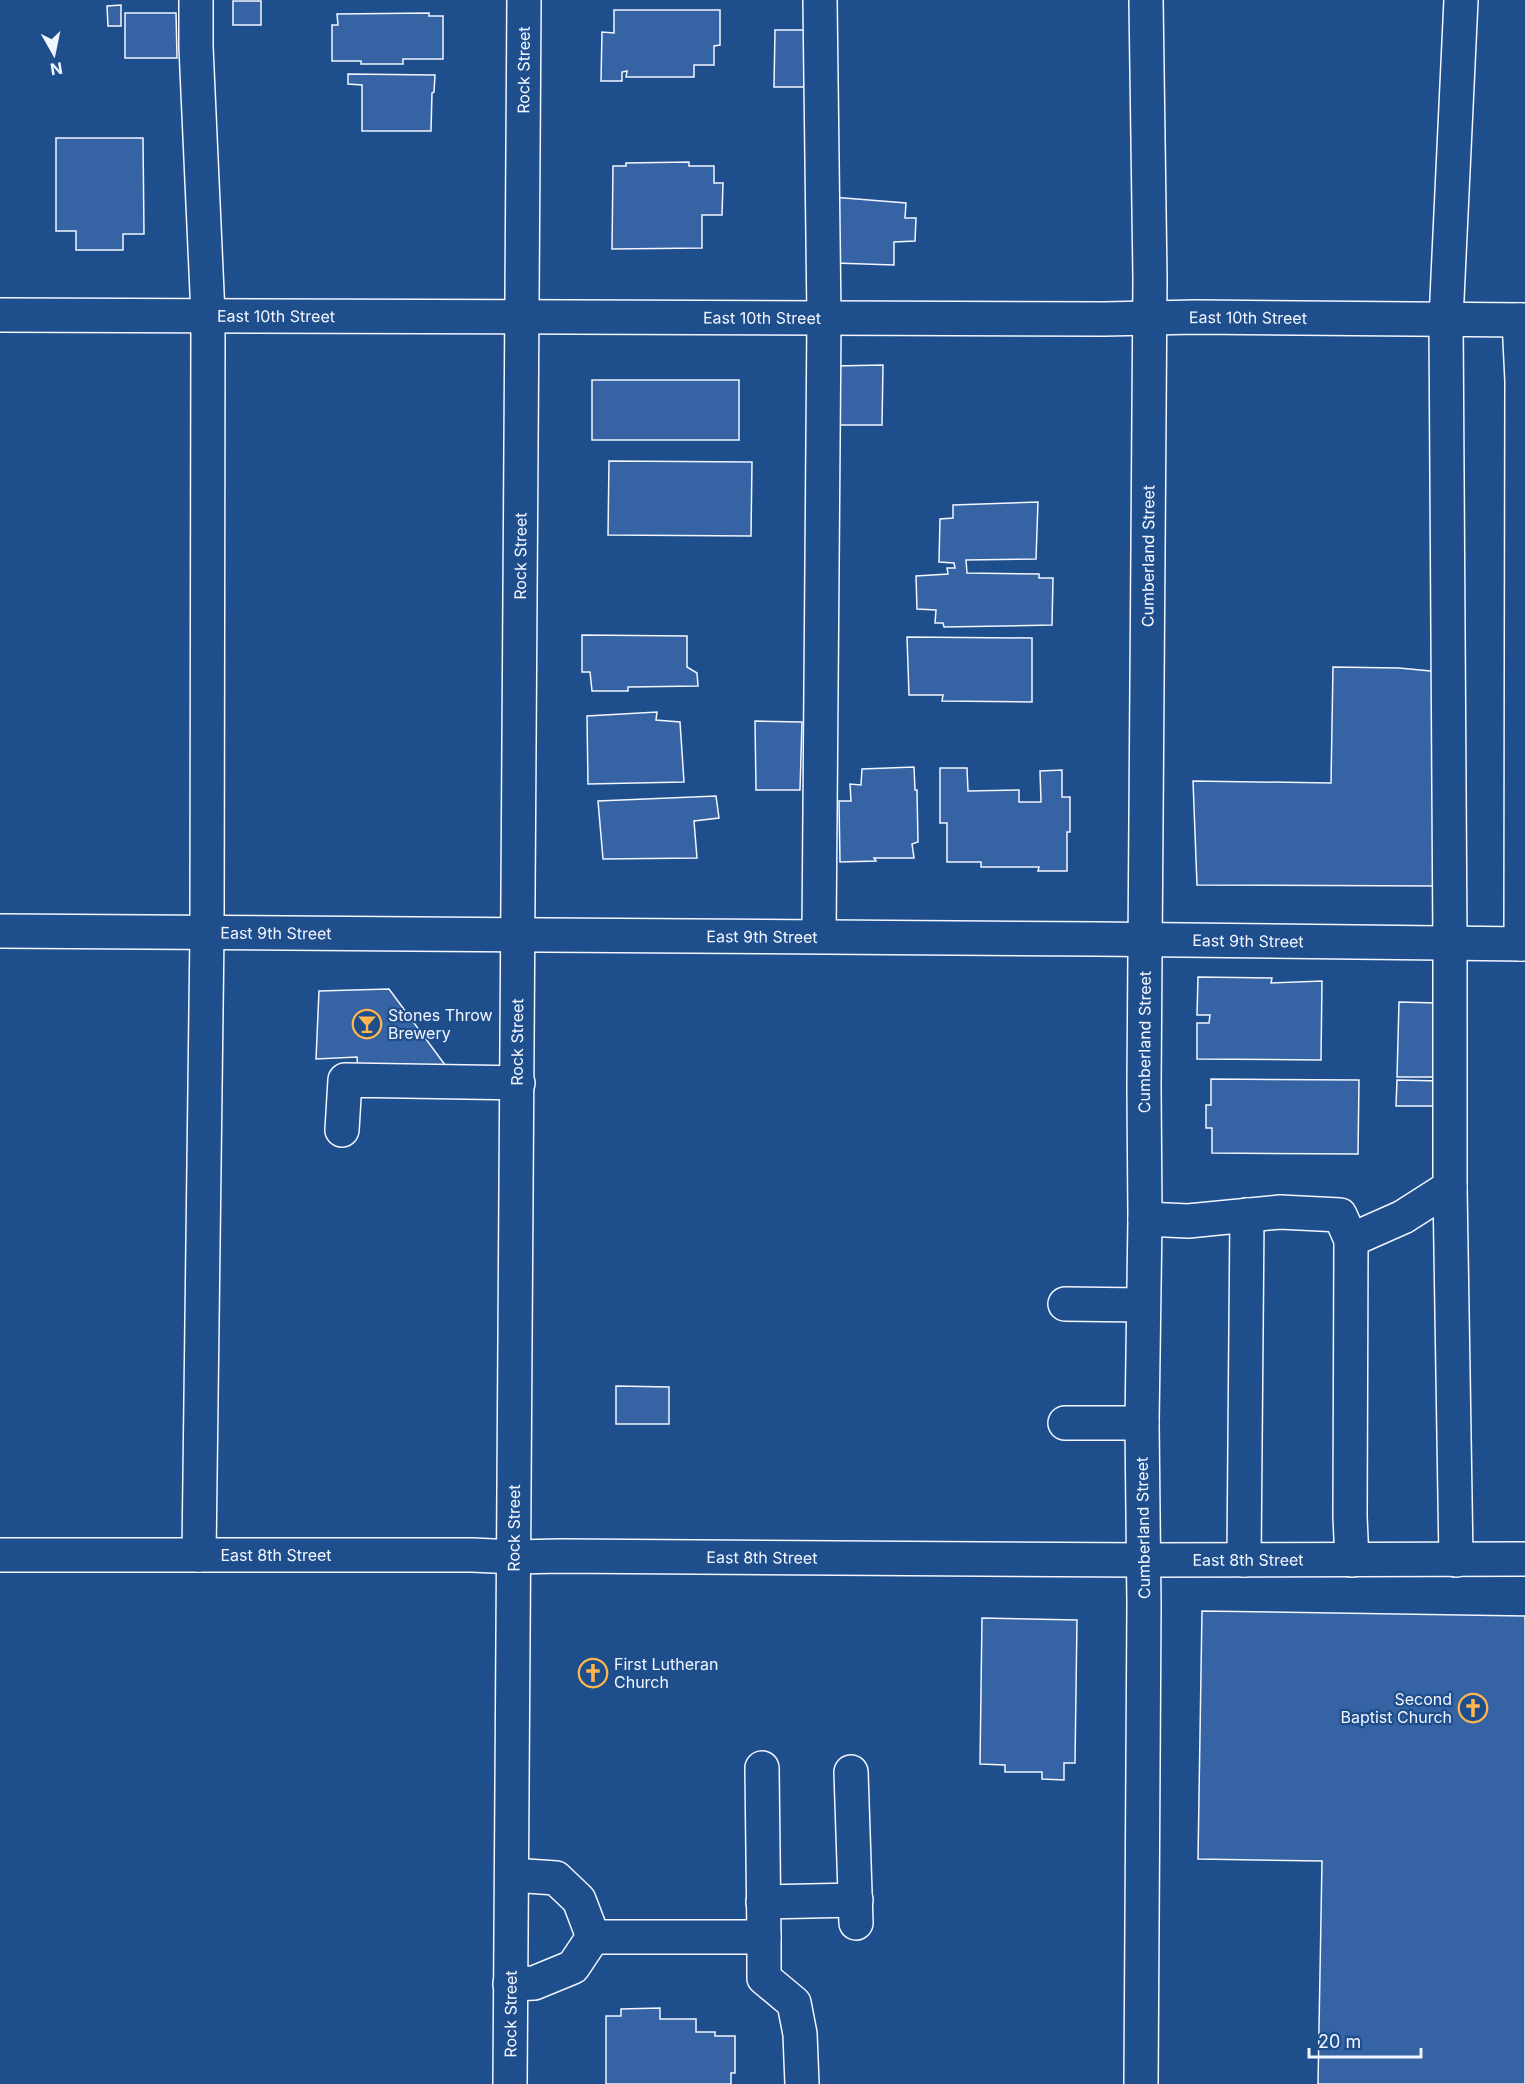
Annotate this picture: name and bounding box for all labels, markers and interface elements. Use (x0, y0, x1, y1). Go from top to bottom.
north arrow (24, 24, 84, 84)
street label: Rock Street (513, 26, 534, 114)
text: N (49, 58, 64, 80)
street label: East 10th Street (217, 306, 335, 326)
street label: East 10th Street (1189, 307, 1307, 328)
street label: East 10th Street (703, 308, 821, 328)
street label: Cumberland Street (1137, 485, 1158, 627)
street label: Rock Street (510, 512, 531, 600)
street label: East 9th Street (220, 923, 332, 943)
street label: East 9th Street (706, 926, 818, 947)
street label: East 9th Street (1192, 930, 1304, 951)
street label: Cumberland Street (1134, 971, 1155, 1113)
street label: Rock Street (507, 998, 527, 1086)
place label: Stones Throw Brewery (388, 1005, 493, 1043)
bar icon: Stones Throw Brewery (351, 1008, 383, 1040)
street label: Cumberland Street (1132, 1457, 1154, 1599)
street label: Rock Street (503, 1484, 524, 1572)
street label: East 8th Street (220, 1545, 332, 1565)
street label: East 8th Street (706, 1547, 818, 1568)
street label: East 8th Street (1192, 1550, 1304, 1570)
place label: First Lutheran Church (614, 1654, 719, 1692)
church icon: First Lutheran Church (577, 1657, 609, 1689)
place label: Second Baptist Church (1340, 1689, 1452, 1727)
church icon: Second Baptist Church (1457, 1692, 1489, 1724)
street label: Rock Street (500, 1970, 521, 2058)
scale bar (1309, 2021, 1422, 2059)
text: 20 m (1318, 2031, 1361, 2052)

